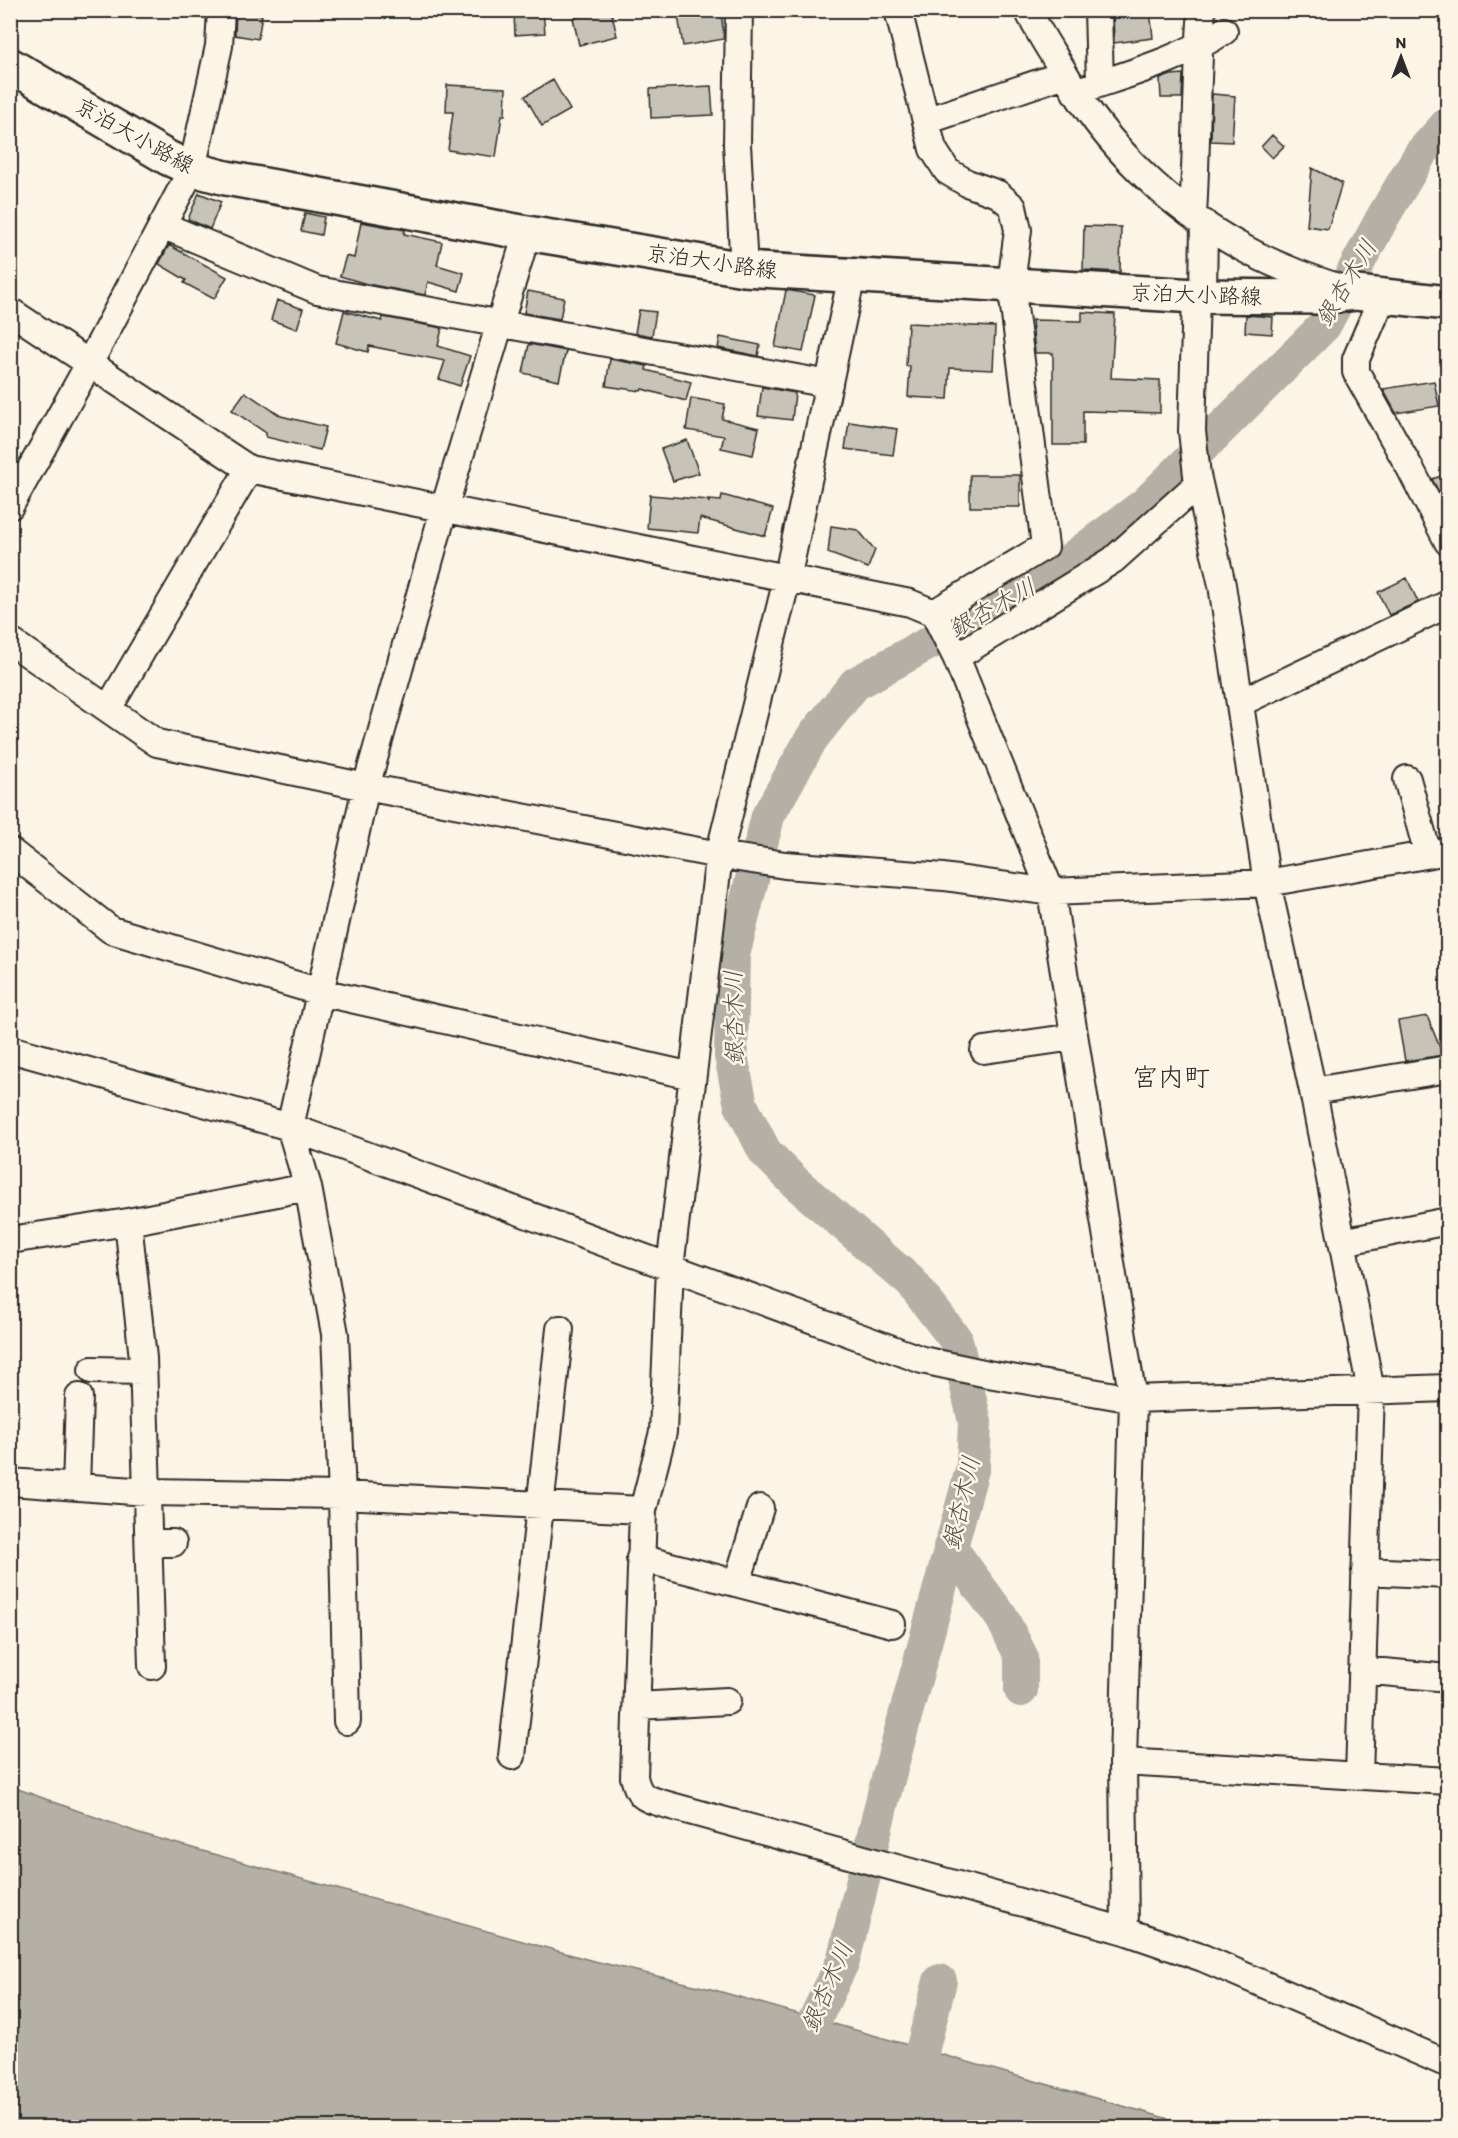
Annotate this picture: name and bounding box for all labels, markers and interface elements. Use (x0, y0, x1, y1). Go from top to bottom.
north arrow (1371, 27, 1431, 87)
text: N (1396, 33, 1406, 52)
street label: 京泊大小路線 (70, 92, 199, 179)
water label: 銀杏木川 (1308, 234, 1383, 331)
street label: 京泊大小路線 (645, 239, 779, 284)
street label: 京泊大小路線 (1130, 279, 1262, 310)
water label: 銀杏木川 (943, 572, 1041, 644)
water label: 銀杏木川 (718, 970, 749, 1066)
district label: 宮内町 (1132, 1061, 1210, 1093)
water label: 銀杏木川 (936, 1453, 985, 1553)
water label: 銀杏木川 (794, 1937, 859, 2037)

